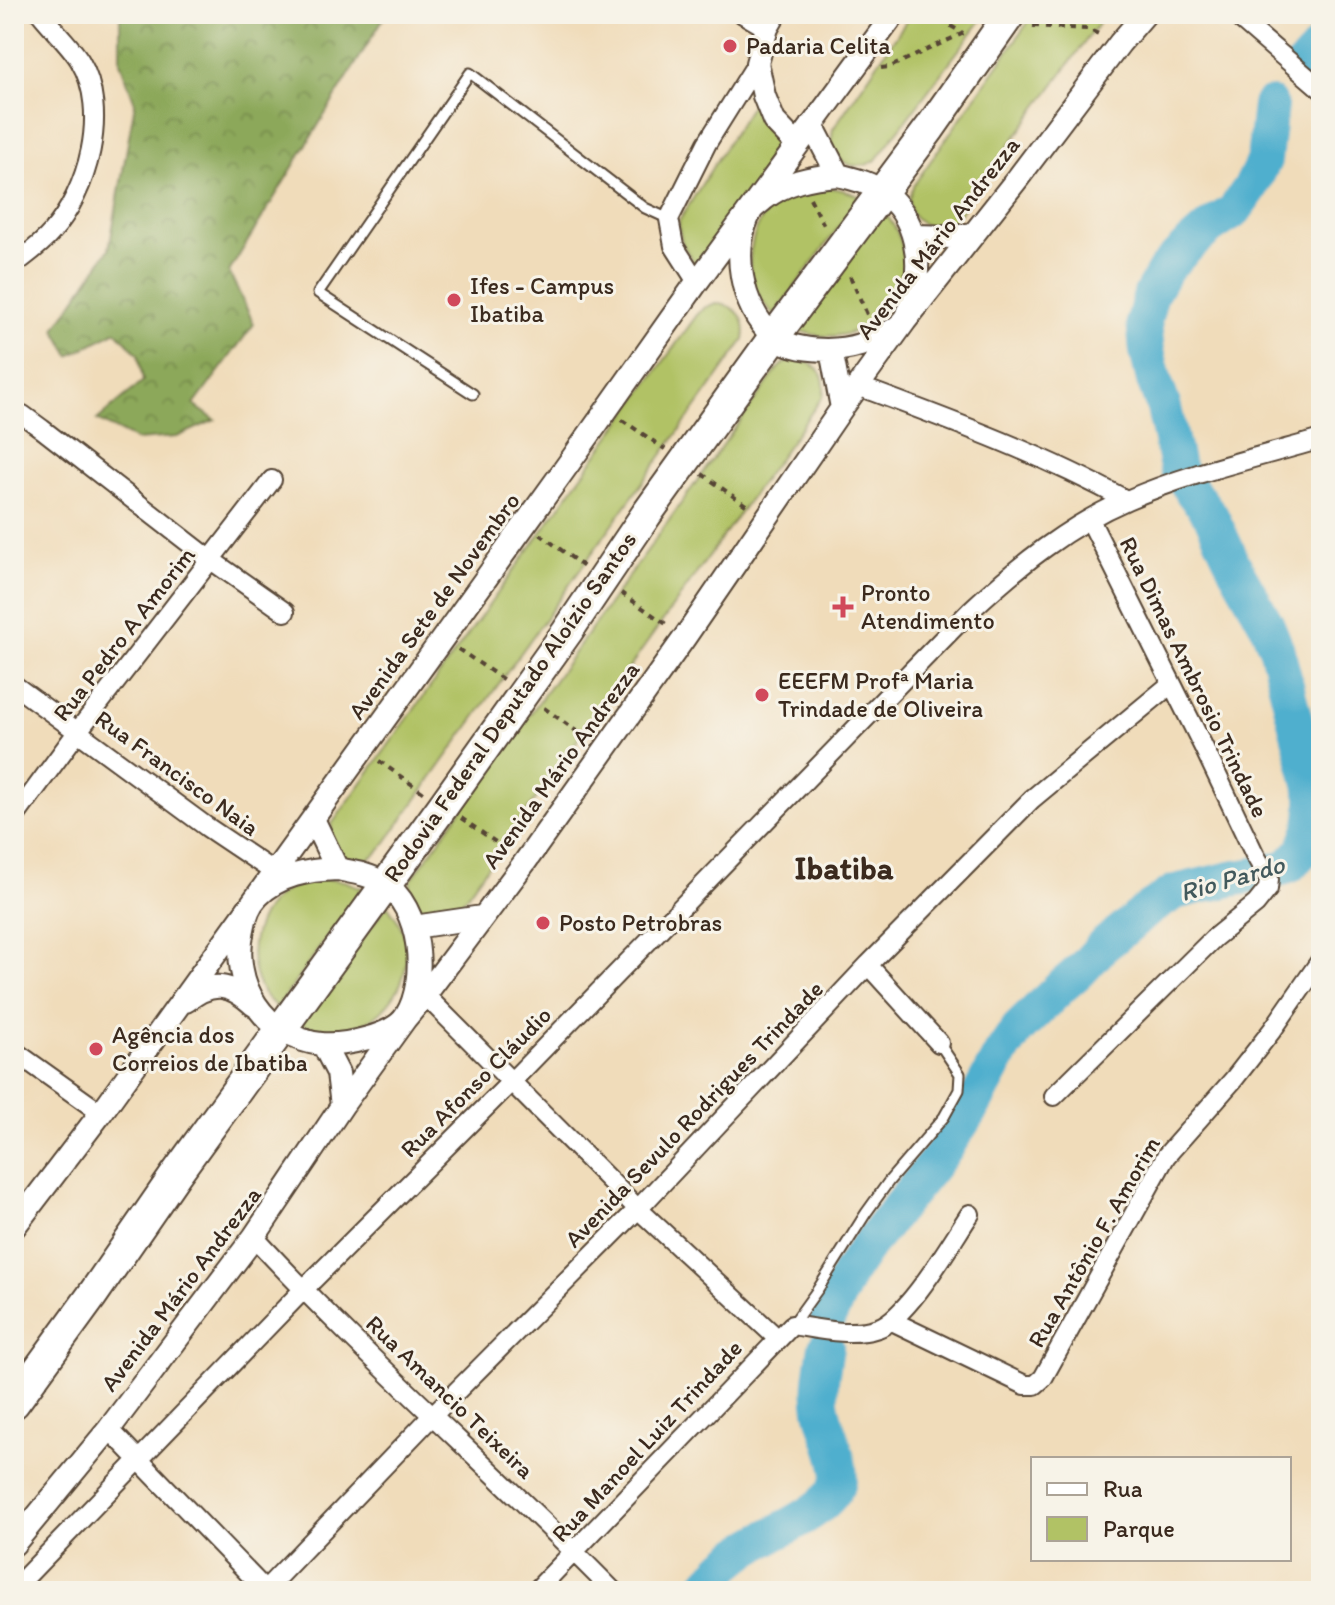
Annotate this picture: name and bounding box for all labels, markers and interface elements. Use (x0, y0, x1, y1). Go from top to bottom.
place label: Padaria Celita (746, 31, 891, 60)
marker: Padaria Celita (721, 37, 739, 55)
street label: Avenida Mário Andrezza (850, 130, 1026, 345)
place label: Ifes - Campus Ibatiba (470, 271, 614, 328)
marker: Ifes - Campus Ibatiba (445, 291, 463, 309)
street label: Avenida Sete de Novembro (342, 487, 526, 725)
street label: Rodovia Federal Deputado Aloízio Santos (377, 526, 642, 888)
street label: Rua Dimas Ambrosio Trindade (1114, 532, 1275, 822)
street label: Rua Pedro A Amorim (46, 541, 201, 727)
place label: Pronto Atendimento (861, 578, 995, 635)
marker: Pronto Atendimento (832, 596, 854, 618)
street label: Avenida Mário Andrezza (476, 655, 646, 874)
place label: EEEFM Profª Maria Trindade de Oliveira (778, 666, 983, 723)
marker: EEEFM Profª Maria Trindade de Oliveira (753, 686, 771, 704)
street label: Rua Francisco Naia (90, 703, 265, 842)
water label: Rio Pardo (1176, 848, 1289, 908)
district label: Ibatiba (795, 849, 894, 887)
place label: Posto Petrobras (559, 908, 722, 937)
marker: Posto Petrobras (534, 914, 552, 932)
street label: Avenida Sevulo Rodrigues Trindade (558, 974, 829, 1253)
street label: Rua Afonso Cláudio (394, 1000, 557, 1163)
place label: Agência dos Correios de Ibatiba (112, 1020, 308, 1077)
marker: Agência dos Correios de Ibatiba (87, 1040, 105, 1058)
street label: Rua Antônio F. Amorim (1021, 1131, 1166, 1353)
street label: Avenida Mário Andrezza (94, 1180, 267, 1397)
street label: Rua Amancio Teixeira (360, 1309, 541, 1485)
street label: Rua Manoel Luiz Trindade (545, 1333, 748, 1548)
legend (1031, 1457, 1291, 1561)
text: Rua (1103, 1474, 1143, 1503)
text: Parque (1103, 1514, 1175, 1543)

